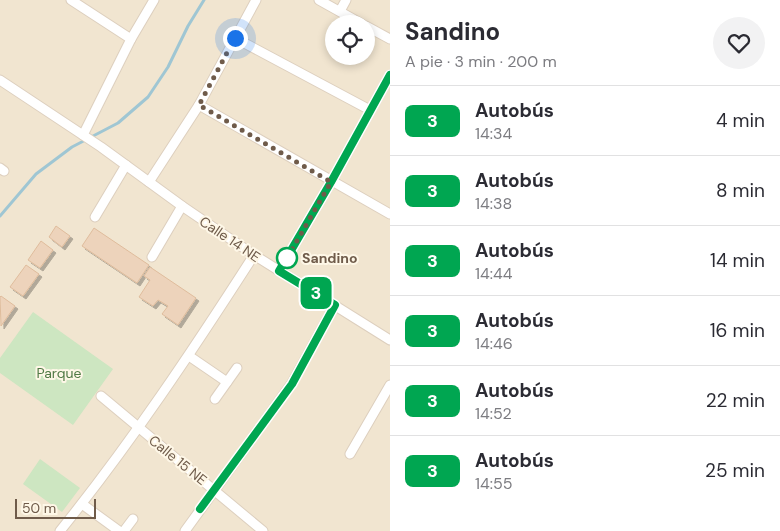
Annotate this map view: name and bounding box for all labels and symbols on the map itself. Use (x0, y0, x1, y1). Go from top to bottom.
your location (223, 26, 248, 51)
street label: Calle 14 NE (196, 212, 264, 266)
marker: Sandino (276, 247, 298, 269)
place label: Sandino (302, 249, 357, 267)
line badge: 3 (300, 277, 332, 309)
park label: Parque (36, 364, 82, 382)
street label: Calle 15 NE (145, 431, 211, 489)
scale bar (15, 496, 96, 519)

